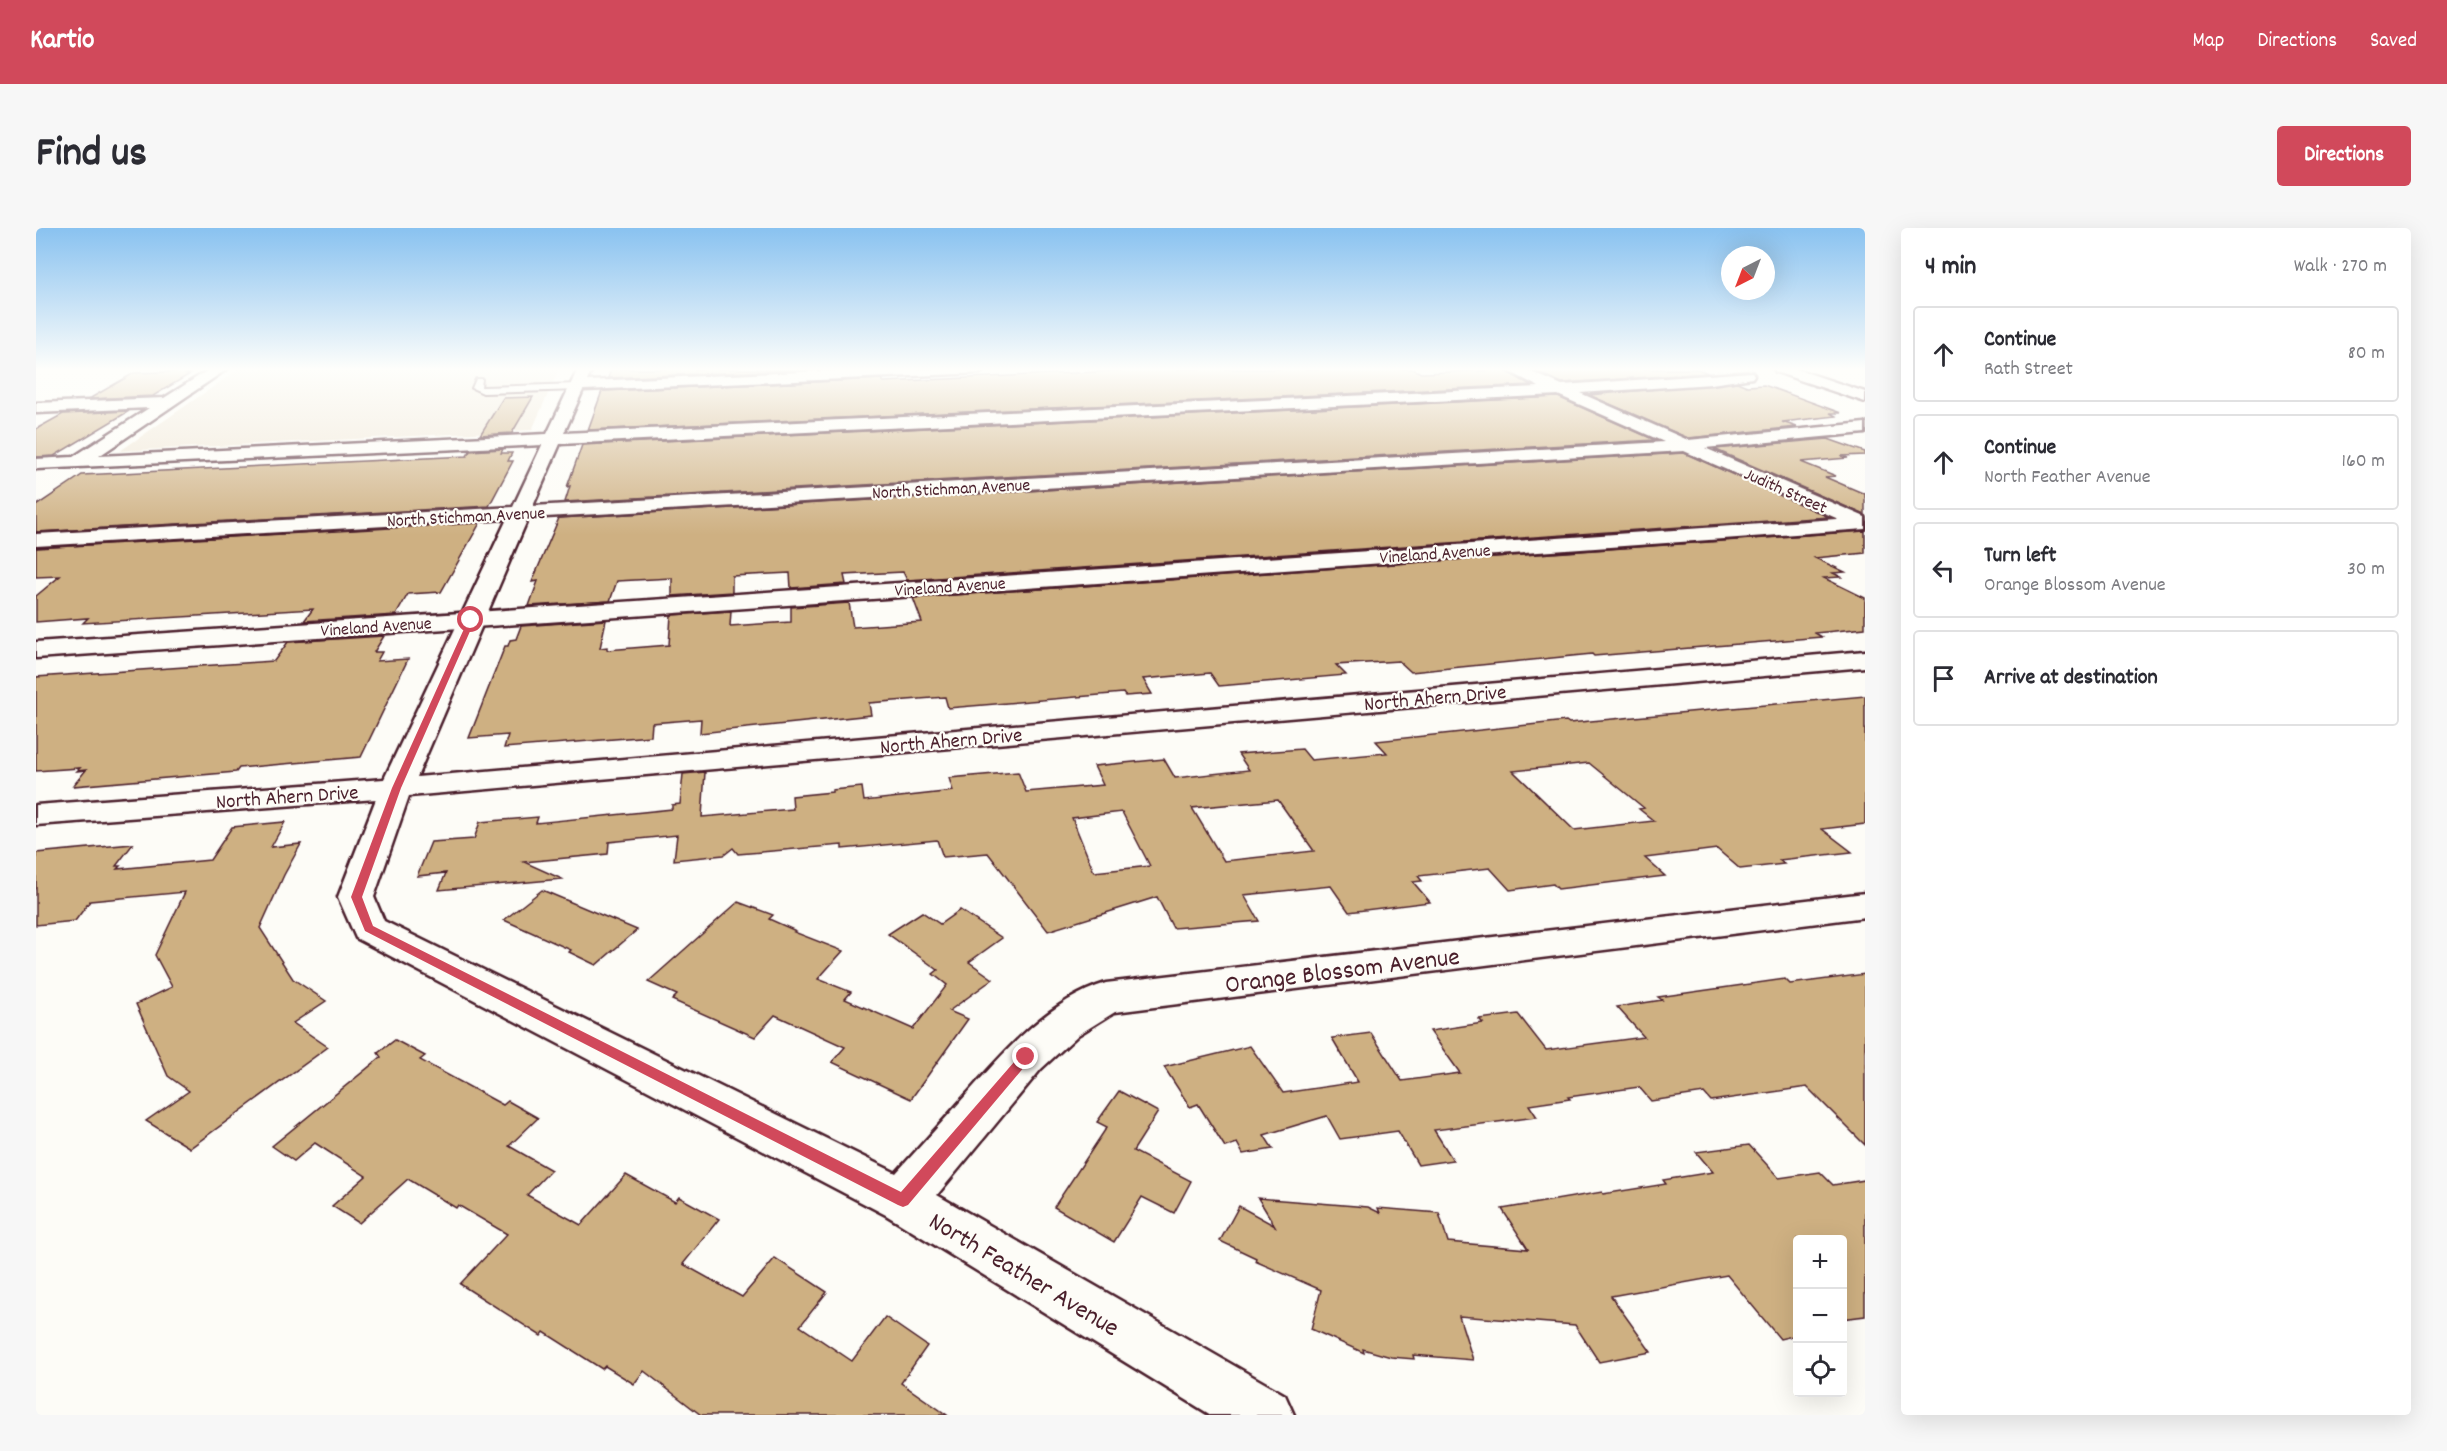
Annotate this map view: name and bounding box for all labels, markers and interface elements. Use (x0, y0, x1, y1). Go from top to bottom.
text: Kartio (30, 22, 94, 62)
text: Map (2193, 27, 2224, 57)
text: Directions (2257, 27, 2337, 57)
text: Saved (2370, 27, 2417, 57)
text: Find us (36, 126, 147, 186)
button: Directions (2277, 126, 2411, 186)
north arrow (1721, 246, 1775, 300)
text: 4 min (1925, 249, 1976, 286)
text: Walk · 270 m (2294, 253, 2387, 281)
text: Continue (1984, 325, 2056, 356)
icon: ahead (1927, 338, 1960, 371)
text: 80 m (2348, 340, 2385, 368)
text: Rath Street (1984, 356, 2073, 384)
text: Continue (1984, 433, 2056, 464)
icon: ahead (1927, 446, 1960, 479)
text: 160 m (2342, 448, 2385, 476)
street label: Judith Street (1739, 463, 1831, 522)
text: North Feather Avenue (1984, 464, 2150, 492)
street label: North Stichman Avenue (871, 474, 1031, 507)
street label: North Stichman Avenue (386, 502, 546, 535)
street label: Vineland Avenue (1379, 539, 1492, 572)
text: Turn left (1984, 541, 2056, 572)
icon: left (1927, 554, 1960, 587)
text: 30 m (2347, 556, 2385, 584)
street label: Vineland Avenue (894, 572, 1007, 605)
text: Orange Blossom Avenue (1984, 572, 2166, 600)
route start (457, 606, 483, 632)
street label: Vineland Avenue (320, 612, 433, 645)
icon: arrive (1927, 662, 1960, 695)
text: Arrive at destination (1984, 663, 2158, 694)
street label: North Ahern Drive (1363, 679, 1508, 721)
street label: North Ahern Drive (879, 722, 1024, 764)
street label: North Ahern Drive (215, 779, 359, 819)
street label: Orange Blossom Avenue (1223, 940, 1462, 1005)
route end (1012, 1043, 1038, 1069)
street label: North Feather Avenue (921, 1204, 1125, 1348)
map controls (1793, 1235, 1847, 1397)
button: + (1793, 1235, 1847, 1289)
button: − (1793, 1289, 1847, 1343)
button: locate (1793, 1343, 1847, 1397)

